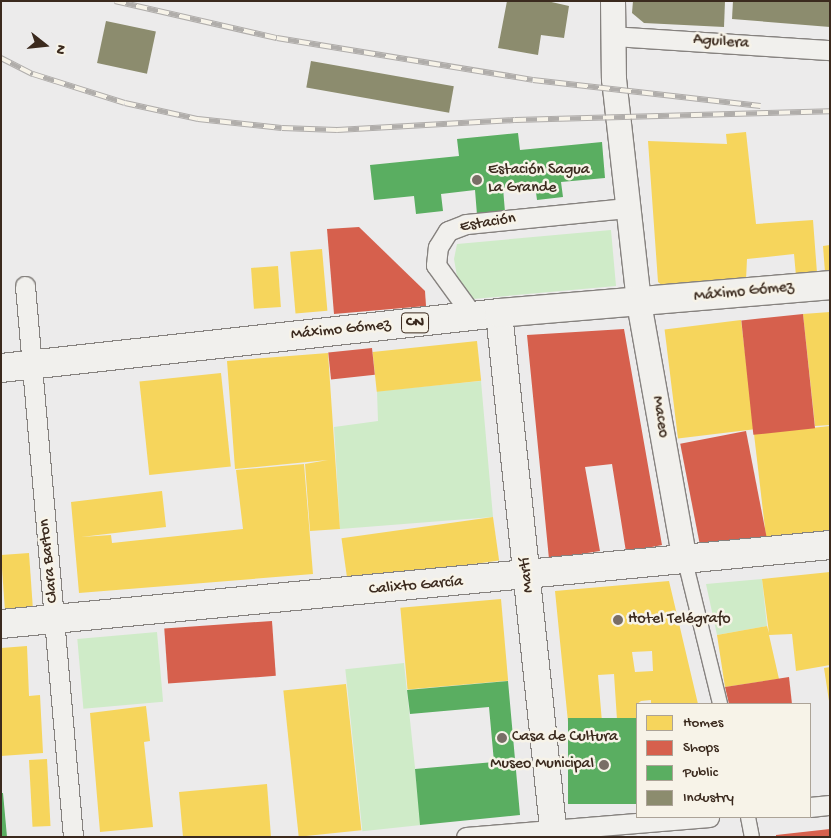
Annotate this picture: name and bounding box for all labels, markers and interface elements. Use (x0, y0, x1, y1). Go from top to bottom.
north arrow (20, 20, 70, 70)
street label: Aguilera (692, 31, 750, 55)
text: N (50, 43, 69, 56)
place label: Estación Sagua La Grande (488, 161, 590, 199)
marker: Estación Sagua La Grande (470, 173, 484, 187)
street label: Estación (459, 210, 517, 238)
street label: Máximo Gómez (693, 278, 795, 308)
road number: CN (400, 310, 430, 336)
street label: Máximo Gómez (290, 316, 392, 346)
street label: Maceo (646, 395, 672, 439)
street label: Clara Barton (36, 518, 64, 604)
street label: Martí (517, 556, 539, 594)
street label: Calixto García (368, 573, 464, 601)
place label: Hotel Telégrafo (628, 610, 731, 630)
marker: Hotel Telégrafo (612, 614, 624, 626)
legend (636, 703, 811, 818)
text: Homes (683, 714, 723, 732)
place label: Casa de Cultura (512, 728, 618, 748)
marker: Casa de Cultura (496, 732, 508, 744)
text: Shops (683, 739, 719, 757)
place label: Museo Municipal (490, 755, 594, 775)
marker: Museo Municipal (598, 759, 610, 771)
text: Public (683, 764, 718, 782)
text: Industry (683, 789, 734, 807)

